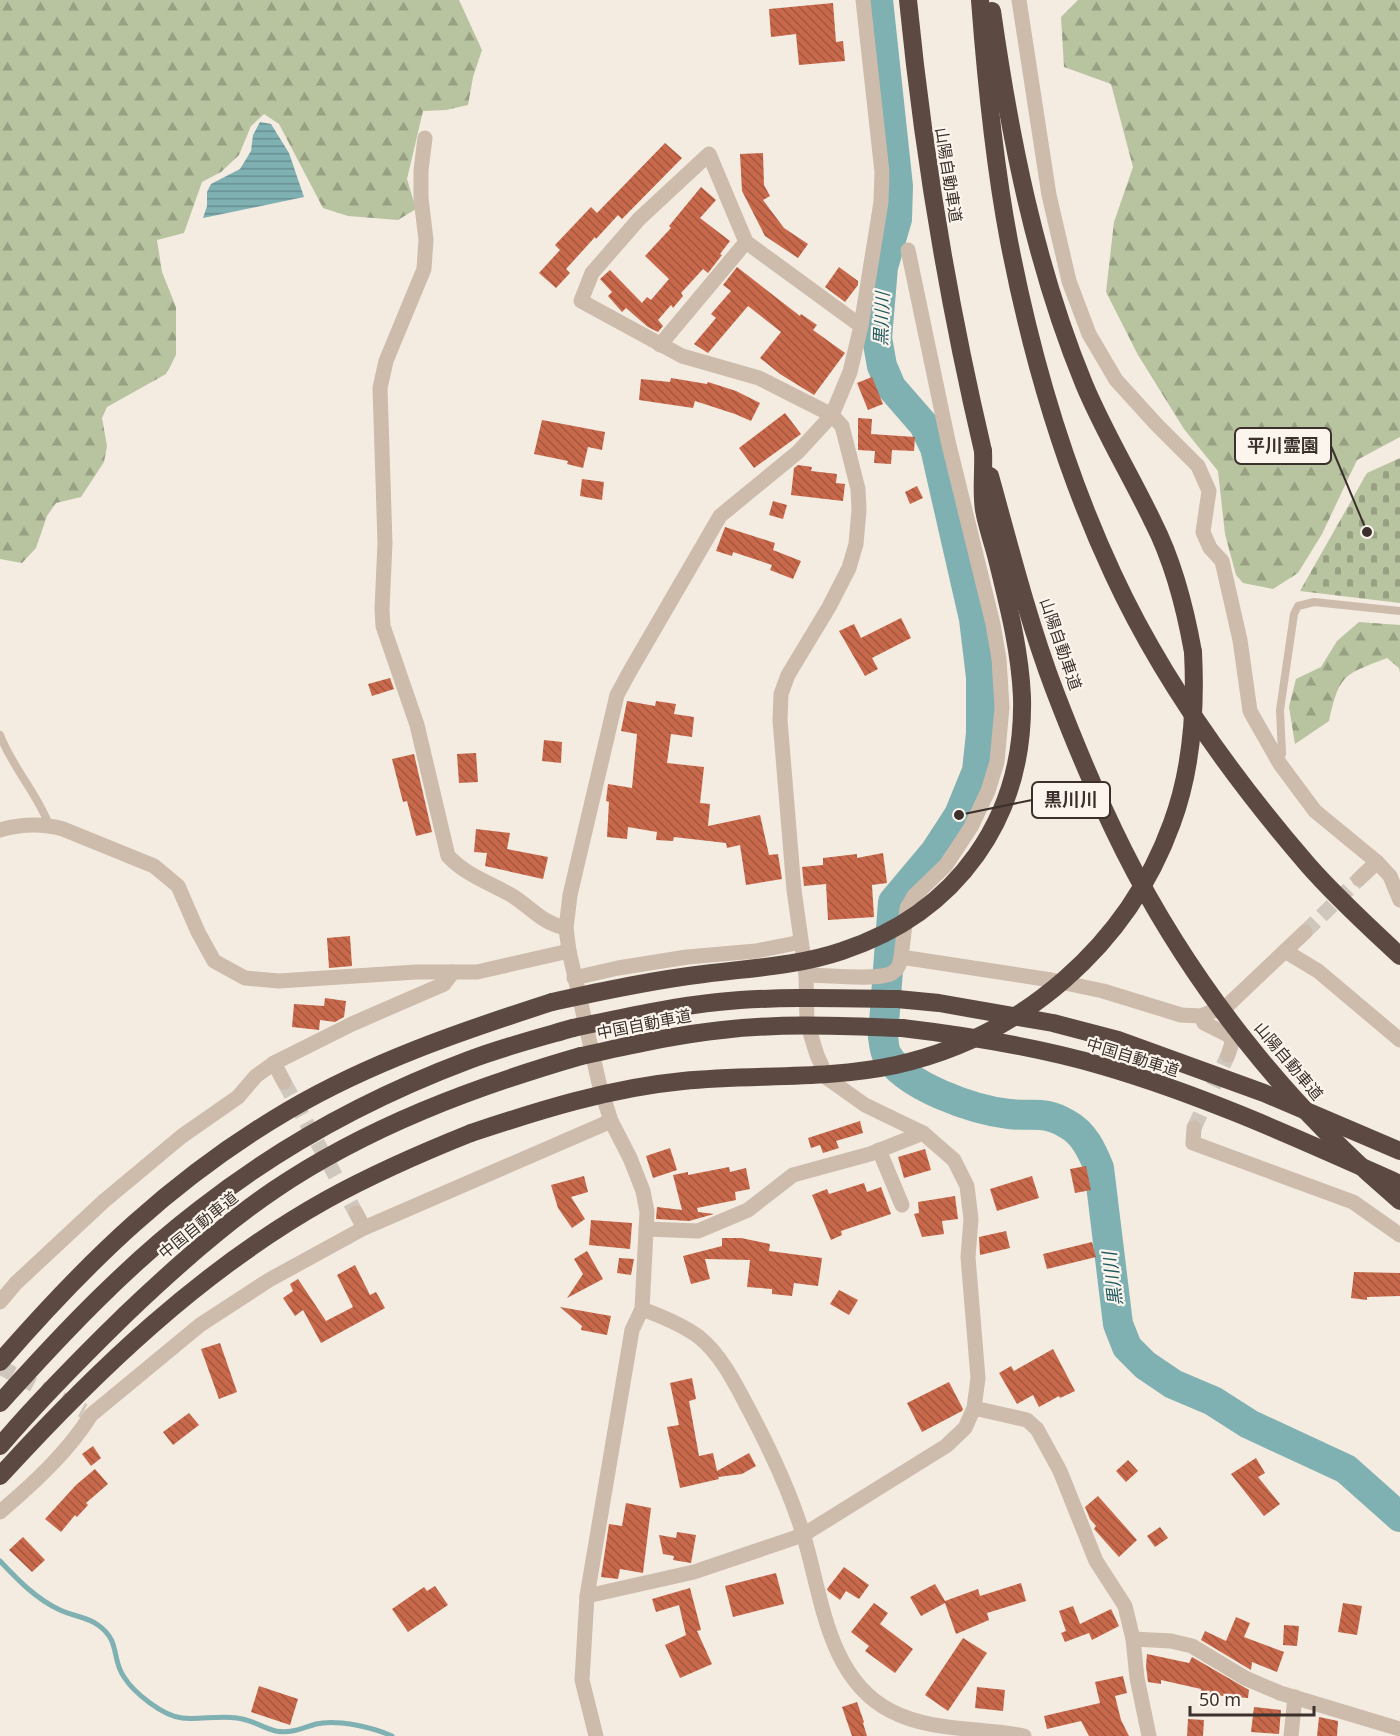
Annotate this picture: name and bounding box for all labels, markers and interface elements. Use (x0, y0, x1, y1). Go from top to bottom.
street label: 山陽自動車道 (931, 126, 967, 224)
water label: 黒川川 (868, 290, 894, 346)
callout: 平川霊園 (1235, 428, 1331, 464)
text: 平川霊園 (1247, 433, 1319, 457)
street label: 山陽自動車道 (1035, 595, 1087, 693)
callout: 黒川川 (1032, 782, 1110, 818)
text: 黒川川 (1044, 787, 1098, 811)
street label: 中国自動車道 (595, 1004, 693, 1044)
street label: 山陽自動車道 (1250, 1017, 1328, 1105)
street label: 中国自動車道 (1084, 1032, 1182, 1082)
street label: 中国自動車道 (154, 1186, 242, 1264)
water label: 黒川川 (1097, 1249, 1127, 1307)
scale bar (1190, 1679, 1314, 1717)
text: 50 m (1199, 1687, 1241, 1711)

